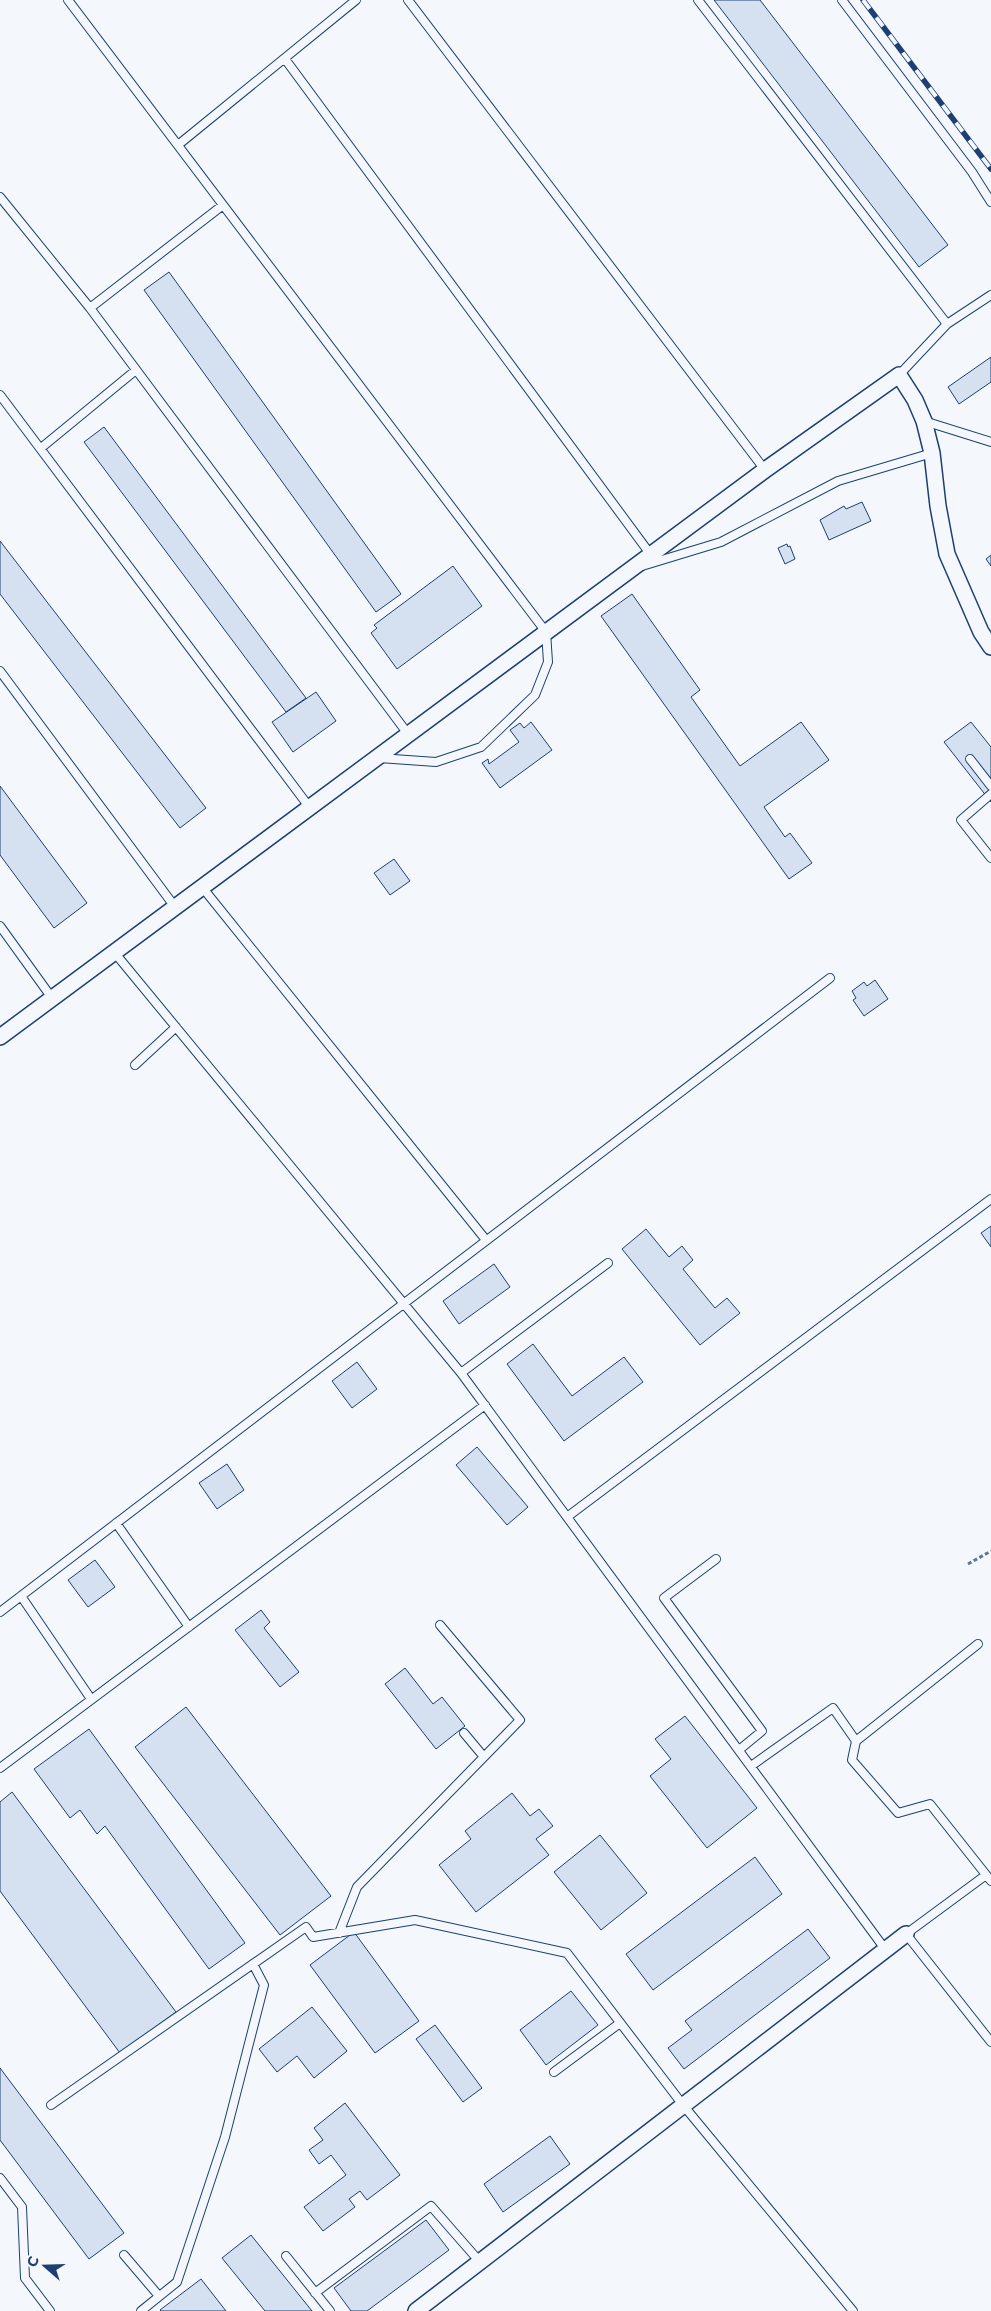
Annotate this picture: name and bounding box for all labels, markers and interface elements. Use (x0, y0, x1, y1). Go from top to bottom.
north arrow (20, 2241, 70, 2291)
text: С (23, 2254, 43, 2269)

